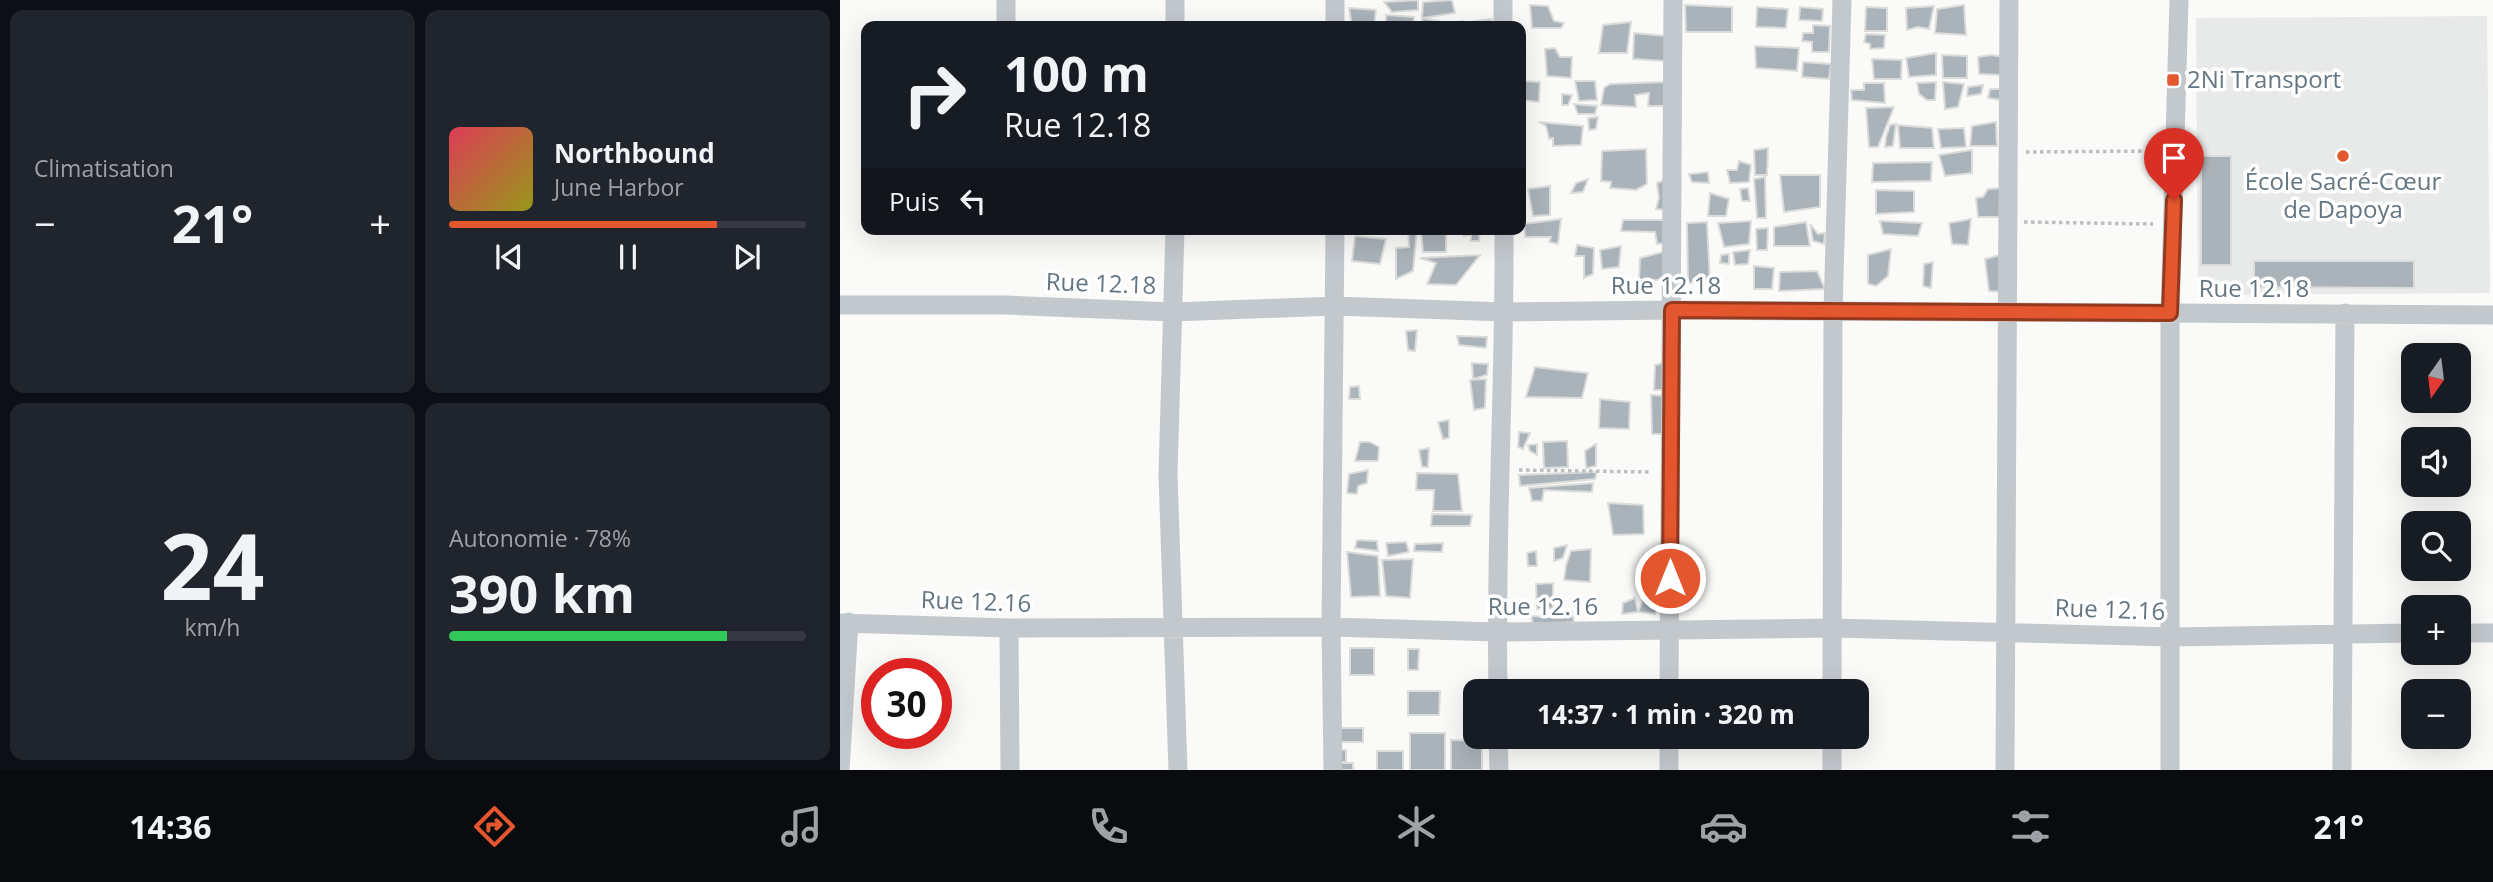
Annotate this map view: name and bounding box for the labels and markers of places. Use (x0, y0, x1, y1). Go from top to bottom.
place label: 2Ni Transport (2187, 62, 2341, 95)
marker: 2Ni Transport (2165, 72, 2181, 88)
pin (2144, 128, 2204, 200)
marker: École Sacré-Cœur de Dapoya (2335, 148, 2351, 164)
place label: École Sacré-Cœur de Dapoya (2245, 164, 2441, 225)

